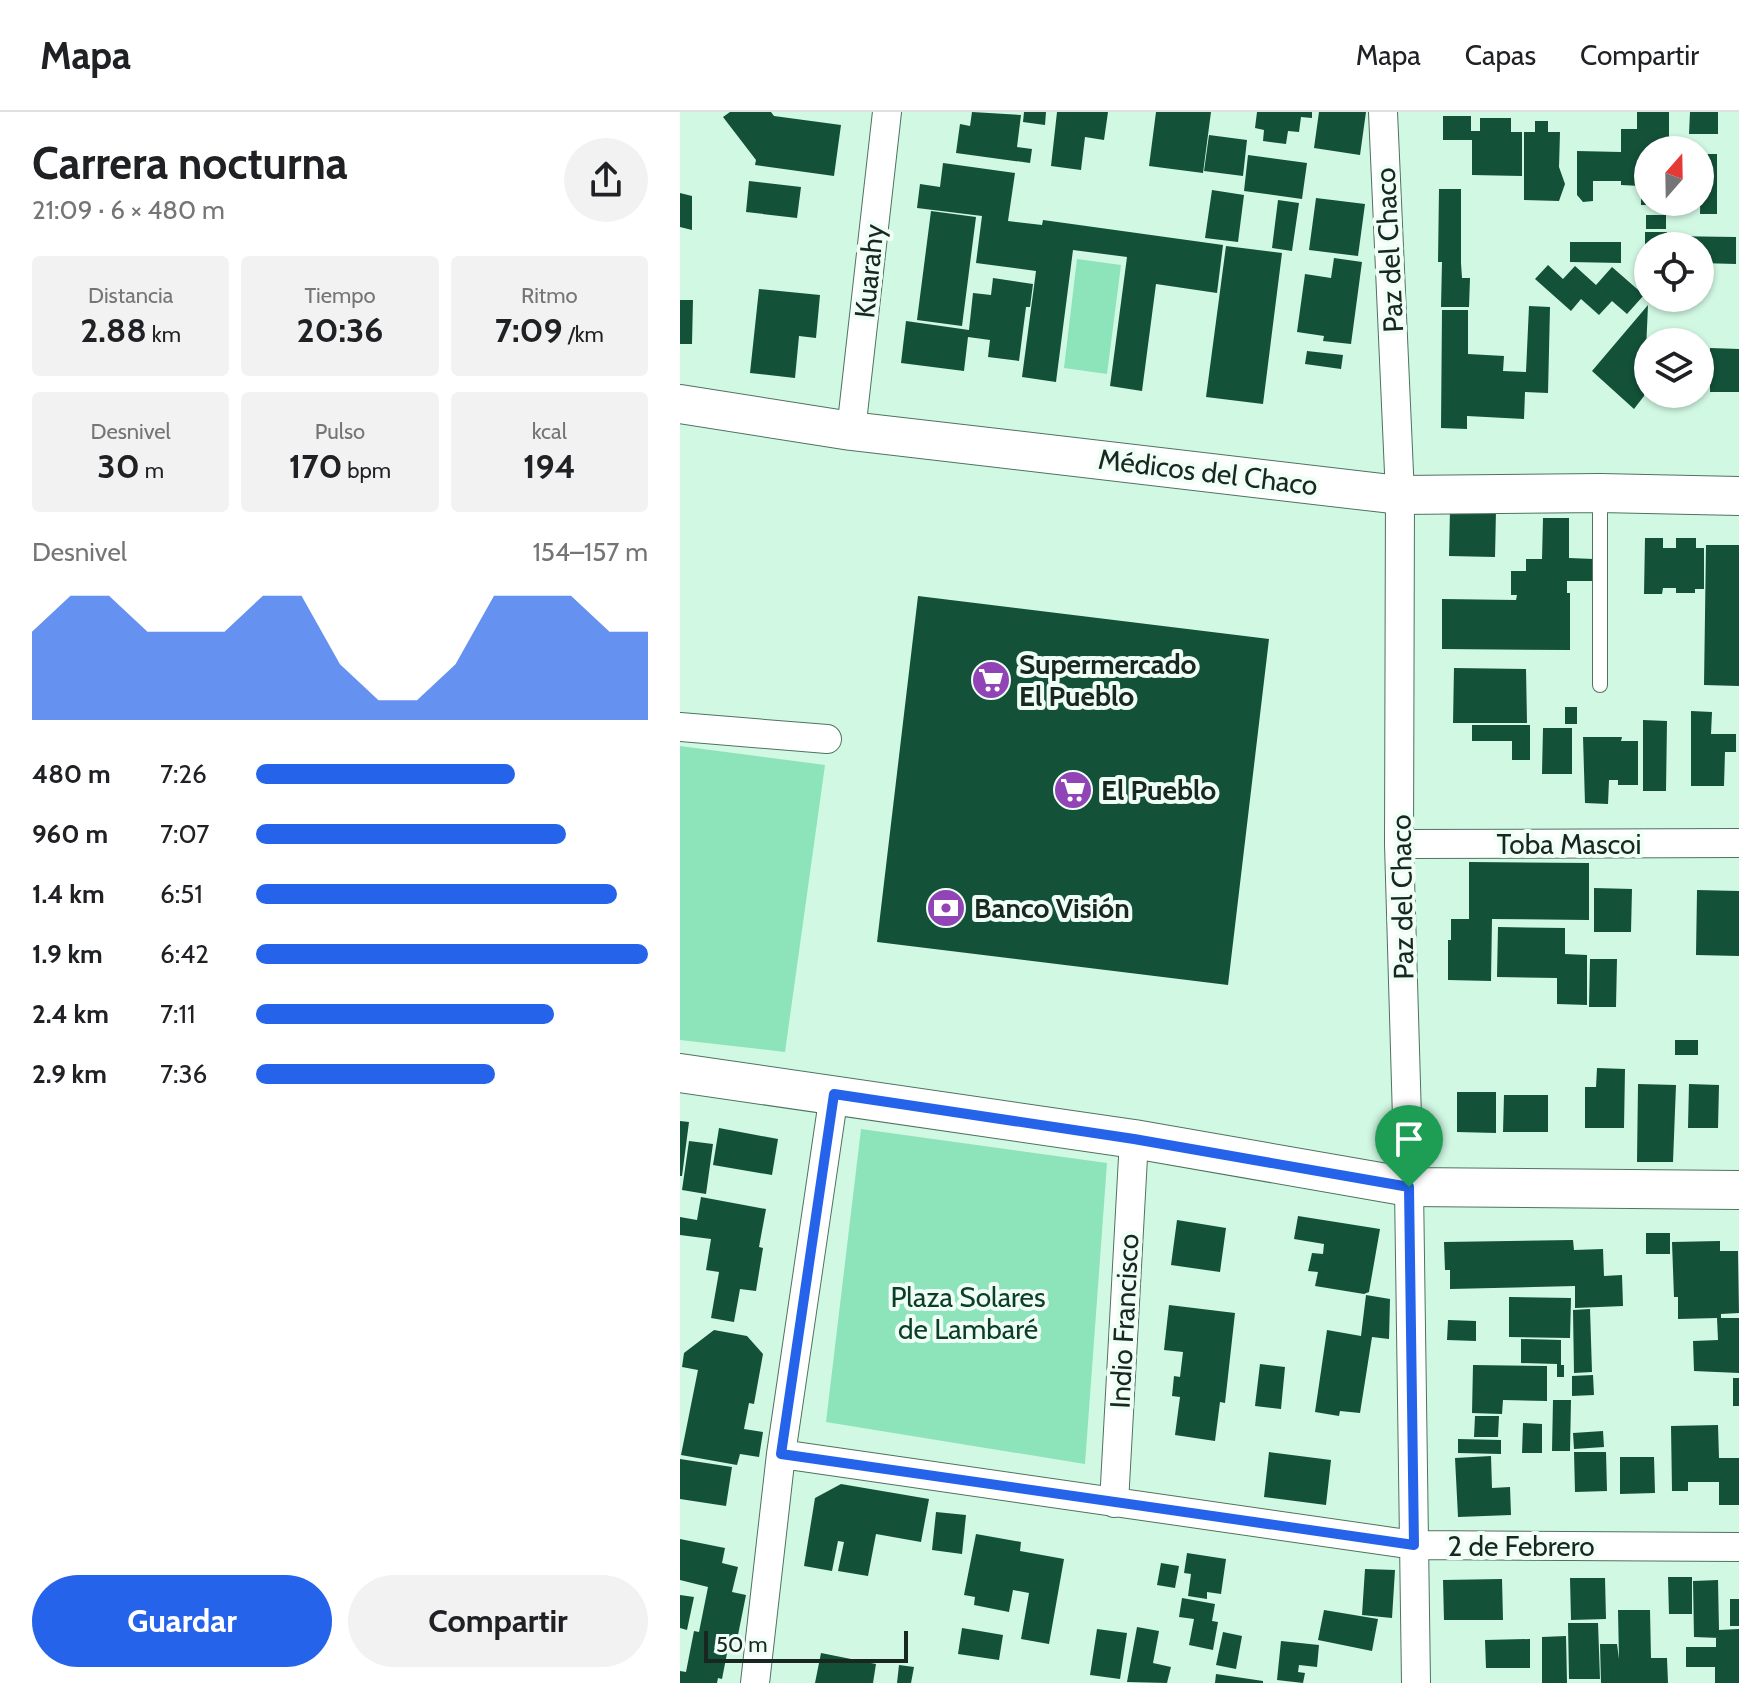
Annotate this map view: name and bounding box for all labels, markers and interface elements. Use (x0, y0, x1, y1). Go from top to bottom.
text: Mapa (40, 32, 131, 79)
text: Mapa (1356, 38, 1421, 72)
text: Capas (1465, 38, 1536, 72)
text: Compartir (1580, 38, 1699, 72)
north arrow (1634, 136, 1714, 216)
map controls (1634, 136, 1714, 408)
text: Carrera nocturna (32, 137, 348, 190)
button: share (564, 138, 648, 222)
street label: Paz del Chaco (1368, 167, 1410, 333)
text: 21:09 · 6 × 480 m (32, 194, 225, 226)
street label: Kuarahy (847, 222, 891, 320)
button: locate (1634, 232, 1714, 312)
text: Distancia (88, 282, 173, 309)
text: Tiempo (304, 282, 376, 309)
text: Ritmo (521, 282, 578, 309)
text: 2.88 (80, 309, 147, 351)
text: 20:36 (297, 309, 383, 351)
text: 7:09 (495, 309, 563, 351)
text: km (147, 321, 181, 348)
text: /km (563, 321, 604, 348)
button: layers (1634, 328, 1714, 408)
text: Desnivel (91, 418, 171, 445)
text: Pulso (315, 418, 365, 445)
text: kcal (532, 418, 567, 445)
street label: Médicos del Chaco (1096, 442, 1320, 502)
text: 30 (97, 445, 140, 487)
text: 170 (289, 445, 342, 487)
text: 194 (523, 445, 576, 487)
text: m (140, 457, 164, 484)
text: bpm (342, 457, 391, 484)
text: Desnivel (32, 536, 127, 568)
text: 154–157 m (532, 536, 648, 568)
place label: Supermercado El Pueblo (1019, 647, 1197, 713)
supermarket icon: Supermercado El Pueblo (970, 659, 1012, 701)
text: 480 m (32, 758, 111, 790)
text: 7:26 (160, 758, 207, 790)
supermarket icon: El Pueblo (1052, 769, 1094, 811)
place label: El Pueblo (1101, 773, 1216, 807)
street label: Paz del Chaco (1384, 814, 1420, 980)
text: 960 m (32, 818, 108, 850)
text: 7:07 (160, 818, 209, 850)
street label: Toba Mascoi (1497, 827, 1641, 861)
text: 1.4 km (32, 878, 105, 910)
text: 6:51 (160, 878, 203, 910)
bank icon: Banco Visión (925, 887, 967, 929)
place label: Banco Visión (974, 891, 1130, 925)
text: 1.9 km (32, 938, 103, 970)
text: 6:42 (160, 938, 209, 970)
text: 2.4 km (32, 998, 109, 1030)
text: 7:11 (160, 998, 195, 1030)
text: 2.9 km (32, 1058, 107, 1090)
text: 7:36 (160, 1058, 207, 1090)
pin (1375, 1105, 1443, 1187)
icon: arrive (1387, 1117, 1431, 1161)
street label: Indio Francisco (1102, 1233, 1146, 1409)
park label: Plaza Solares de Lambaré (890, 1280, 1046, 1346)
street label: 2 de Febrero (1447, 1529, 1595, 1563)
button: Guardar (32, 1575, 332, 1667)
button: Compartir (348, 1575, 648, 1667)
scale bar (704, 1627, 908, 1663)
text: 50 m (716, 1631, 768, 1658)

